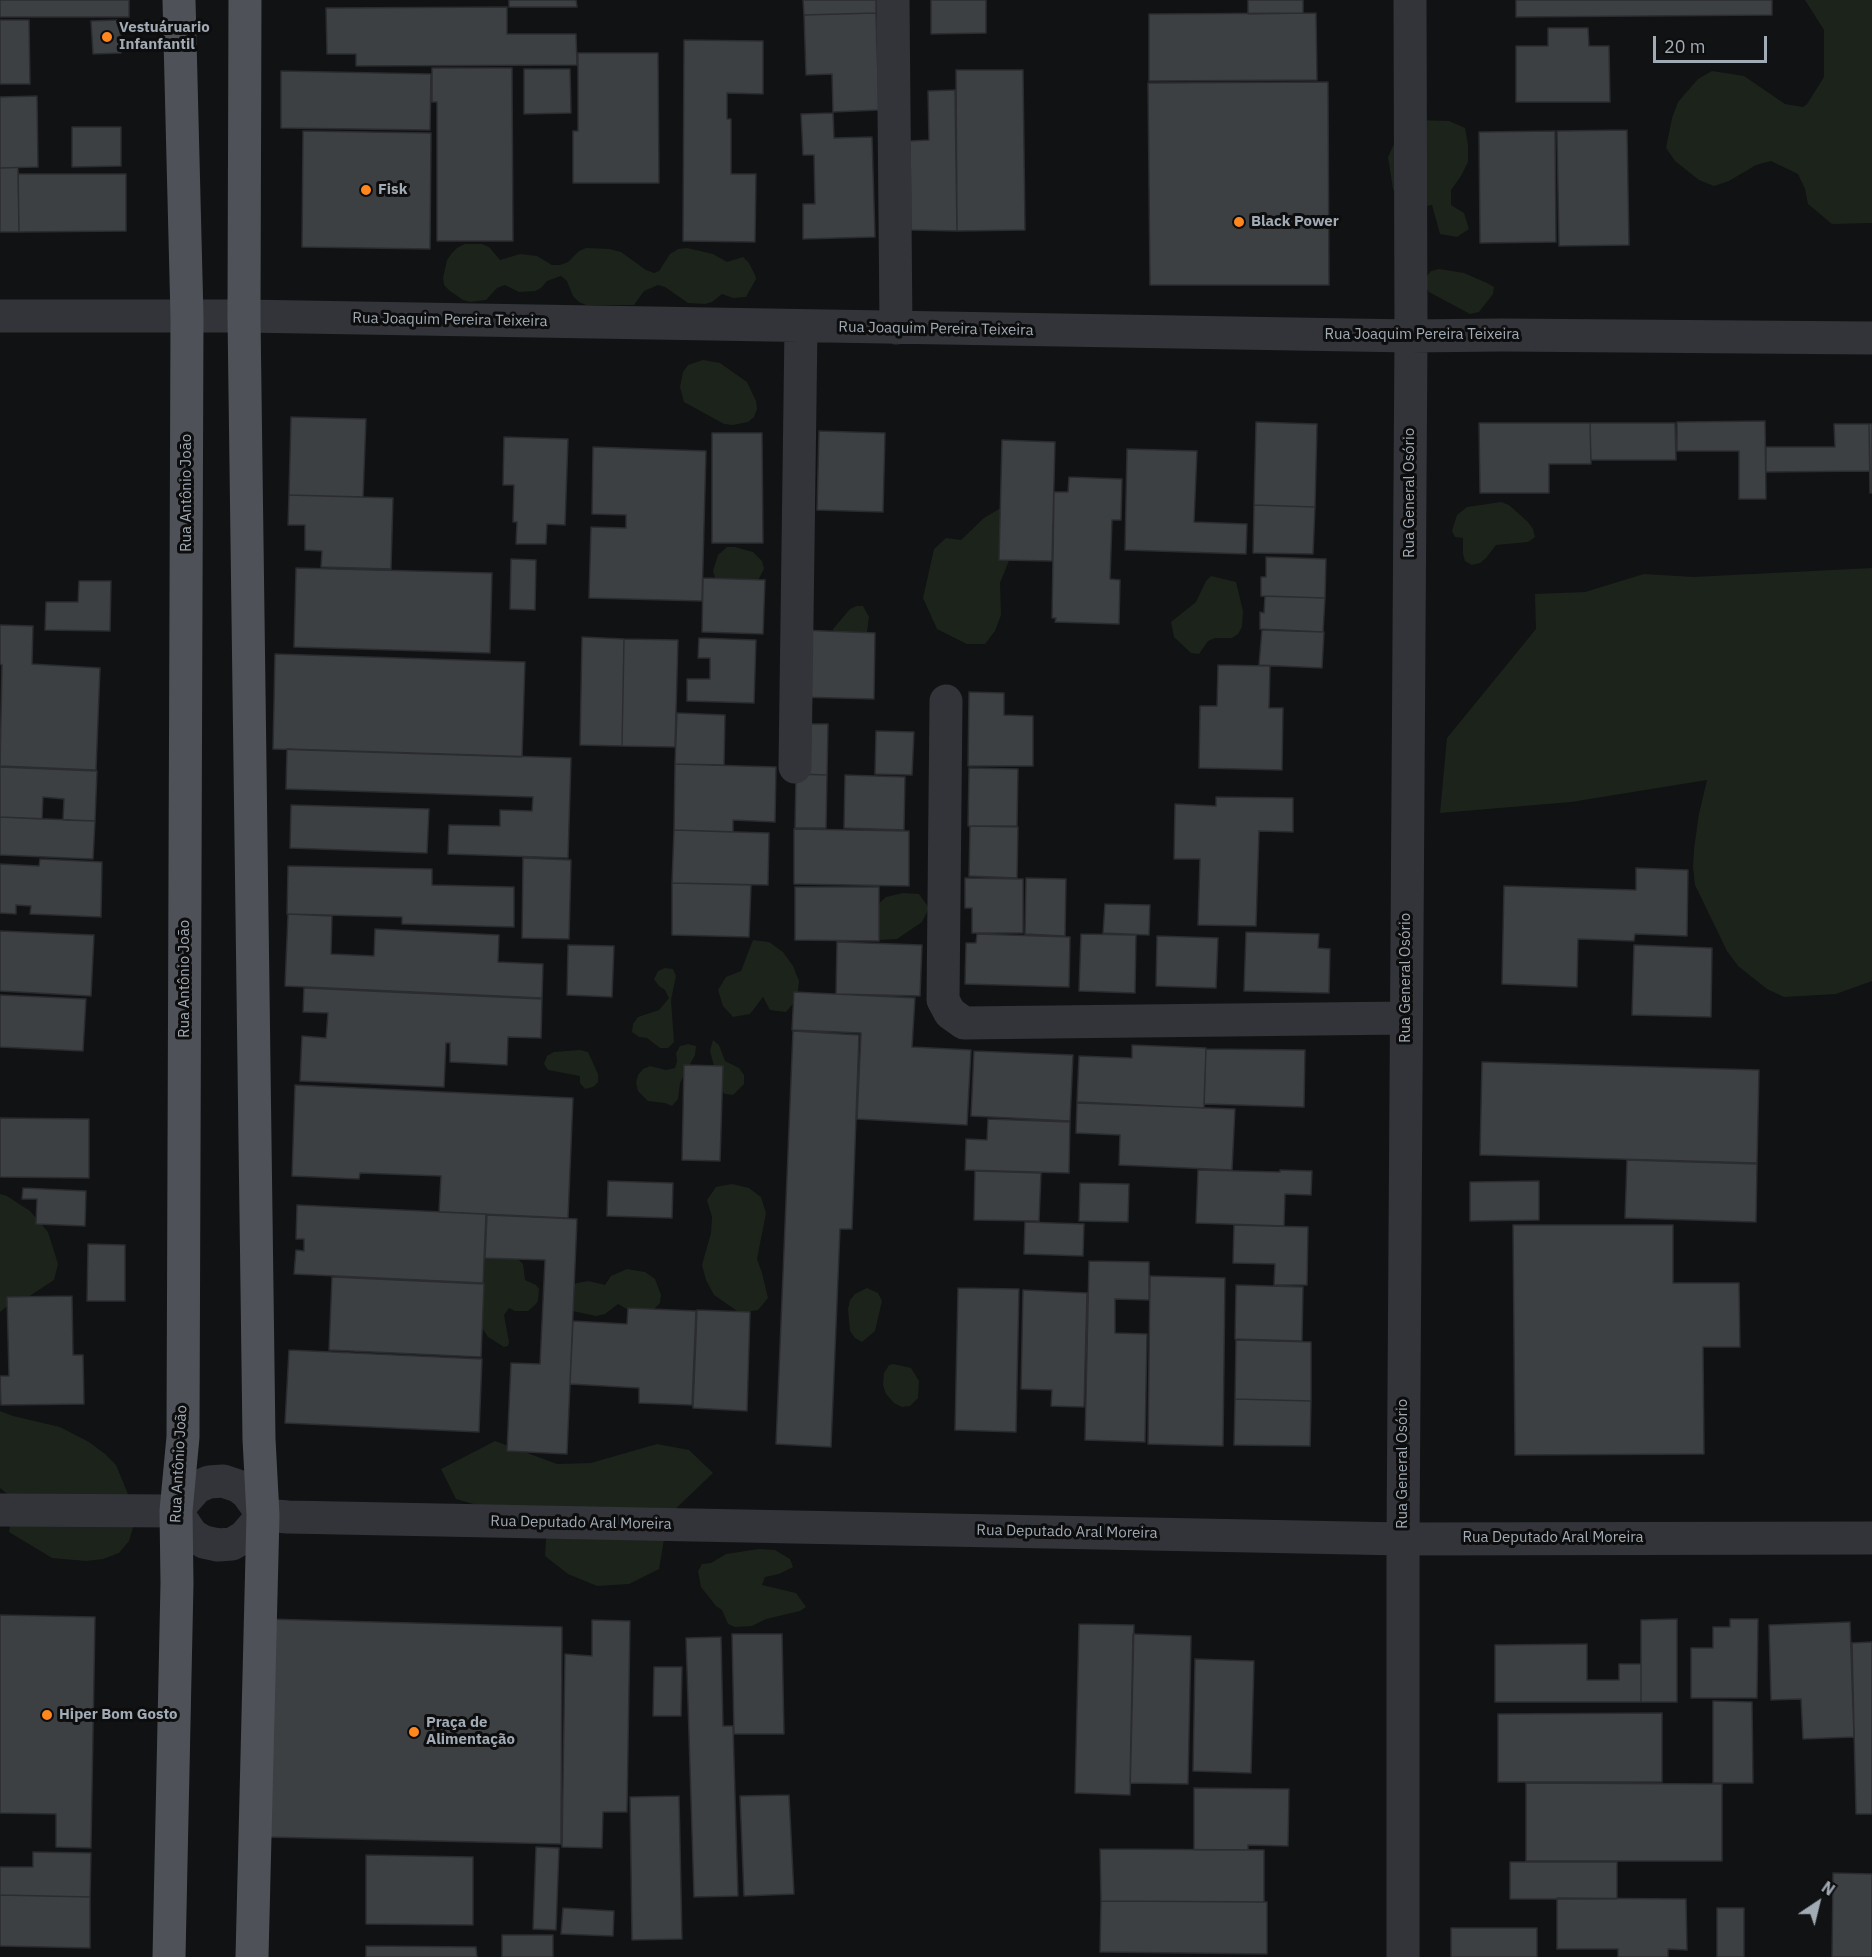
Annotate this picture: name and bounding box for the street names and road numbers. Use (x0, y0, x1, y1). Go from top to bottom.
street label: Rua Joaquim Pereira Teixeira (352, 309, 548, 331)
street label: Rua Joaquim Pereira Teixeira (838, 318, 1034, 340)
street label: Rua Joaquim Pereira Teixeira (1324, 326, 1520, 344)
street label: Rua General Osório (1401, 428, 1419, 558)
street label: Rua Antônio João (178, 434, 196, 552)
street label: Rua General Osório (1397, 913, 1415, 1043)
street label: Rua Antônio João (176, 920, 194, 1038)
street label: Rua General Osório (1394, 1399, 1412, 1529)
street label: Rua Antônio João (167, 1405, 191, 1523)
street label: Rua Deputado Aral Moreira (490, 1512, 672, 1534)
street label: Rua Deputado Aral Moreira (976, 1521, 1158, 1543)
street label: Rua Deputado Aral Moreira (1462, 1529, 1644, 1547)

